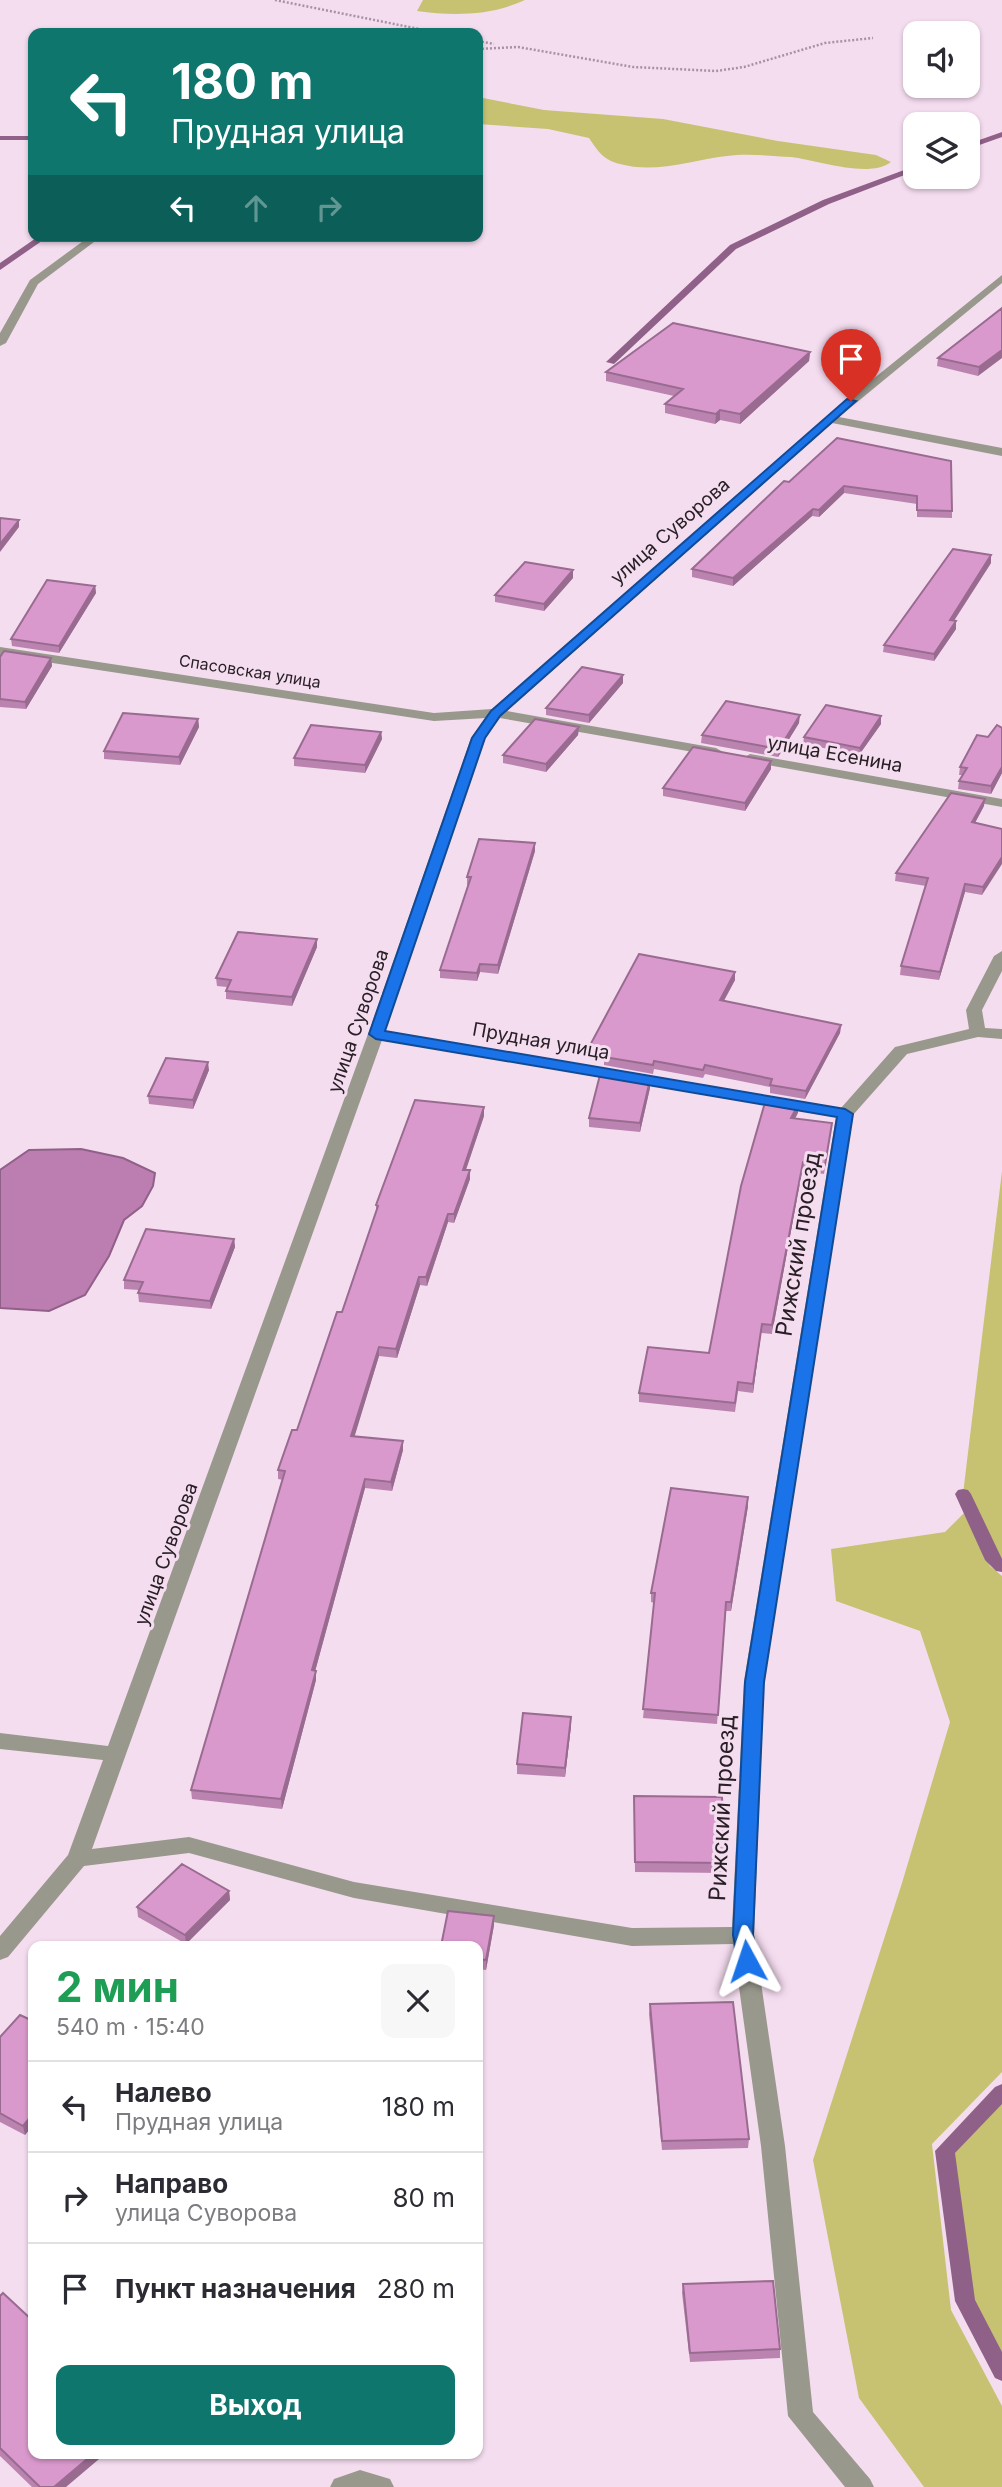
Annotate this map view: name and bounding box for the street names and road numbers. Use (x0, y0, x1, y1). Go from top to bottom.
street label: улица Суворова (606, 473, 734, 589)
street label: Спасовская улица (178, 650, 322, 692)
street label: улица Есенина (766, 731, 904, 777)
street label: улица Суворова (323, 946, 393, 1096)
street label: Прудная улица (471, 1018, 611, 1064)
street label: Рижский проезд (770, 1150, 826, 1338)
street label: улица Суворова (129, 1479, 203, 1629)
street label: Рижский проезд (703, 1714, 741, 1902)

